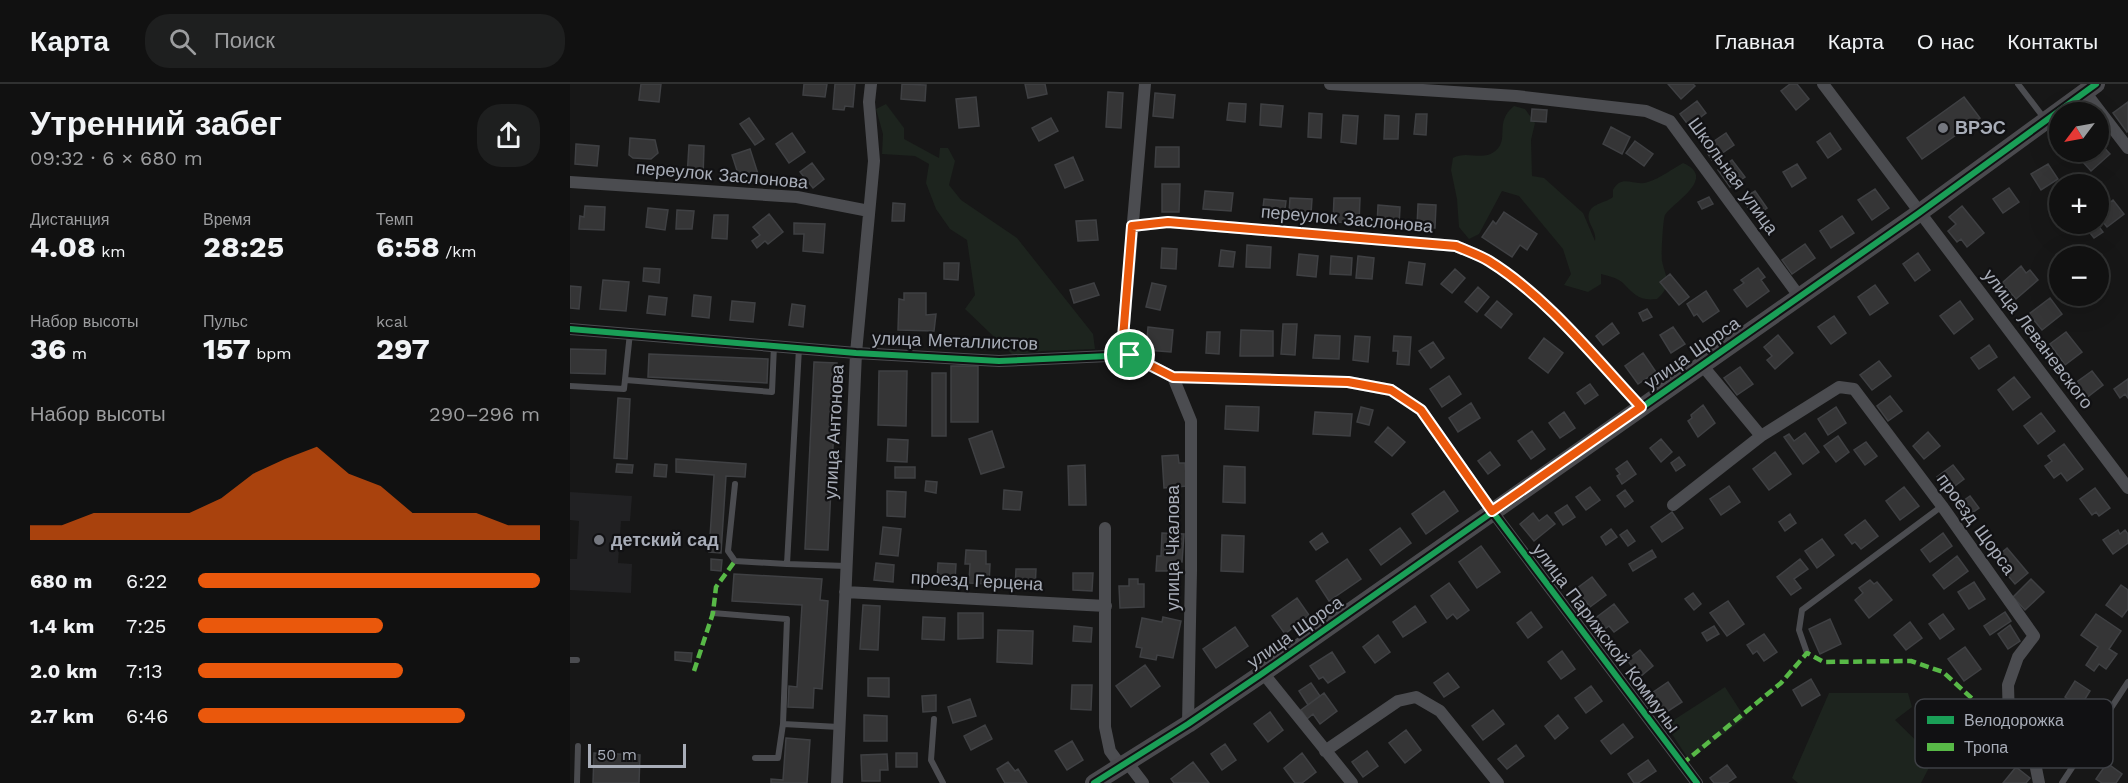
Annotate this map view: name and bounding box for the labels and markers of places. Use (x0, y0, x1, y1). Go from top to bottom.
place label: ВРЭС (1955, 117, 2006, 138)
marker: ВРЭС (1936, 121, 1950, 135)
pin (1104, 329, 1155, 380)
place label: детский сад (611, 529, 719, 550)
marker: детский сад (592, 533, 606, 547)

